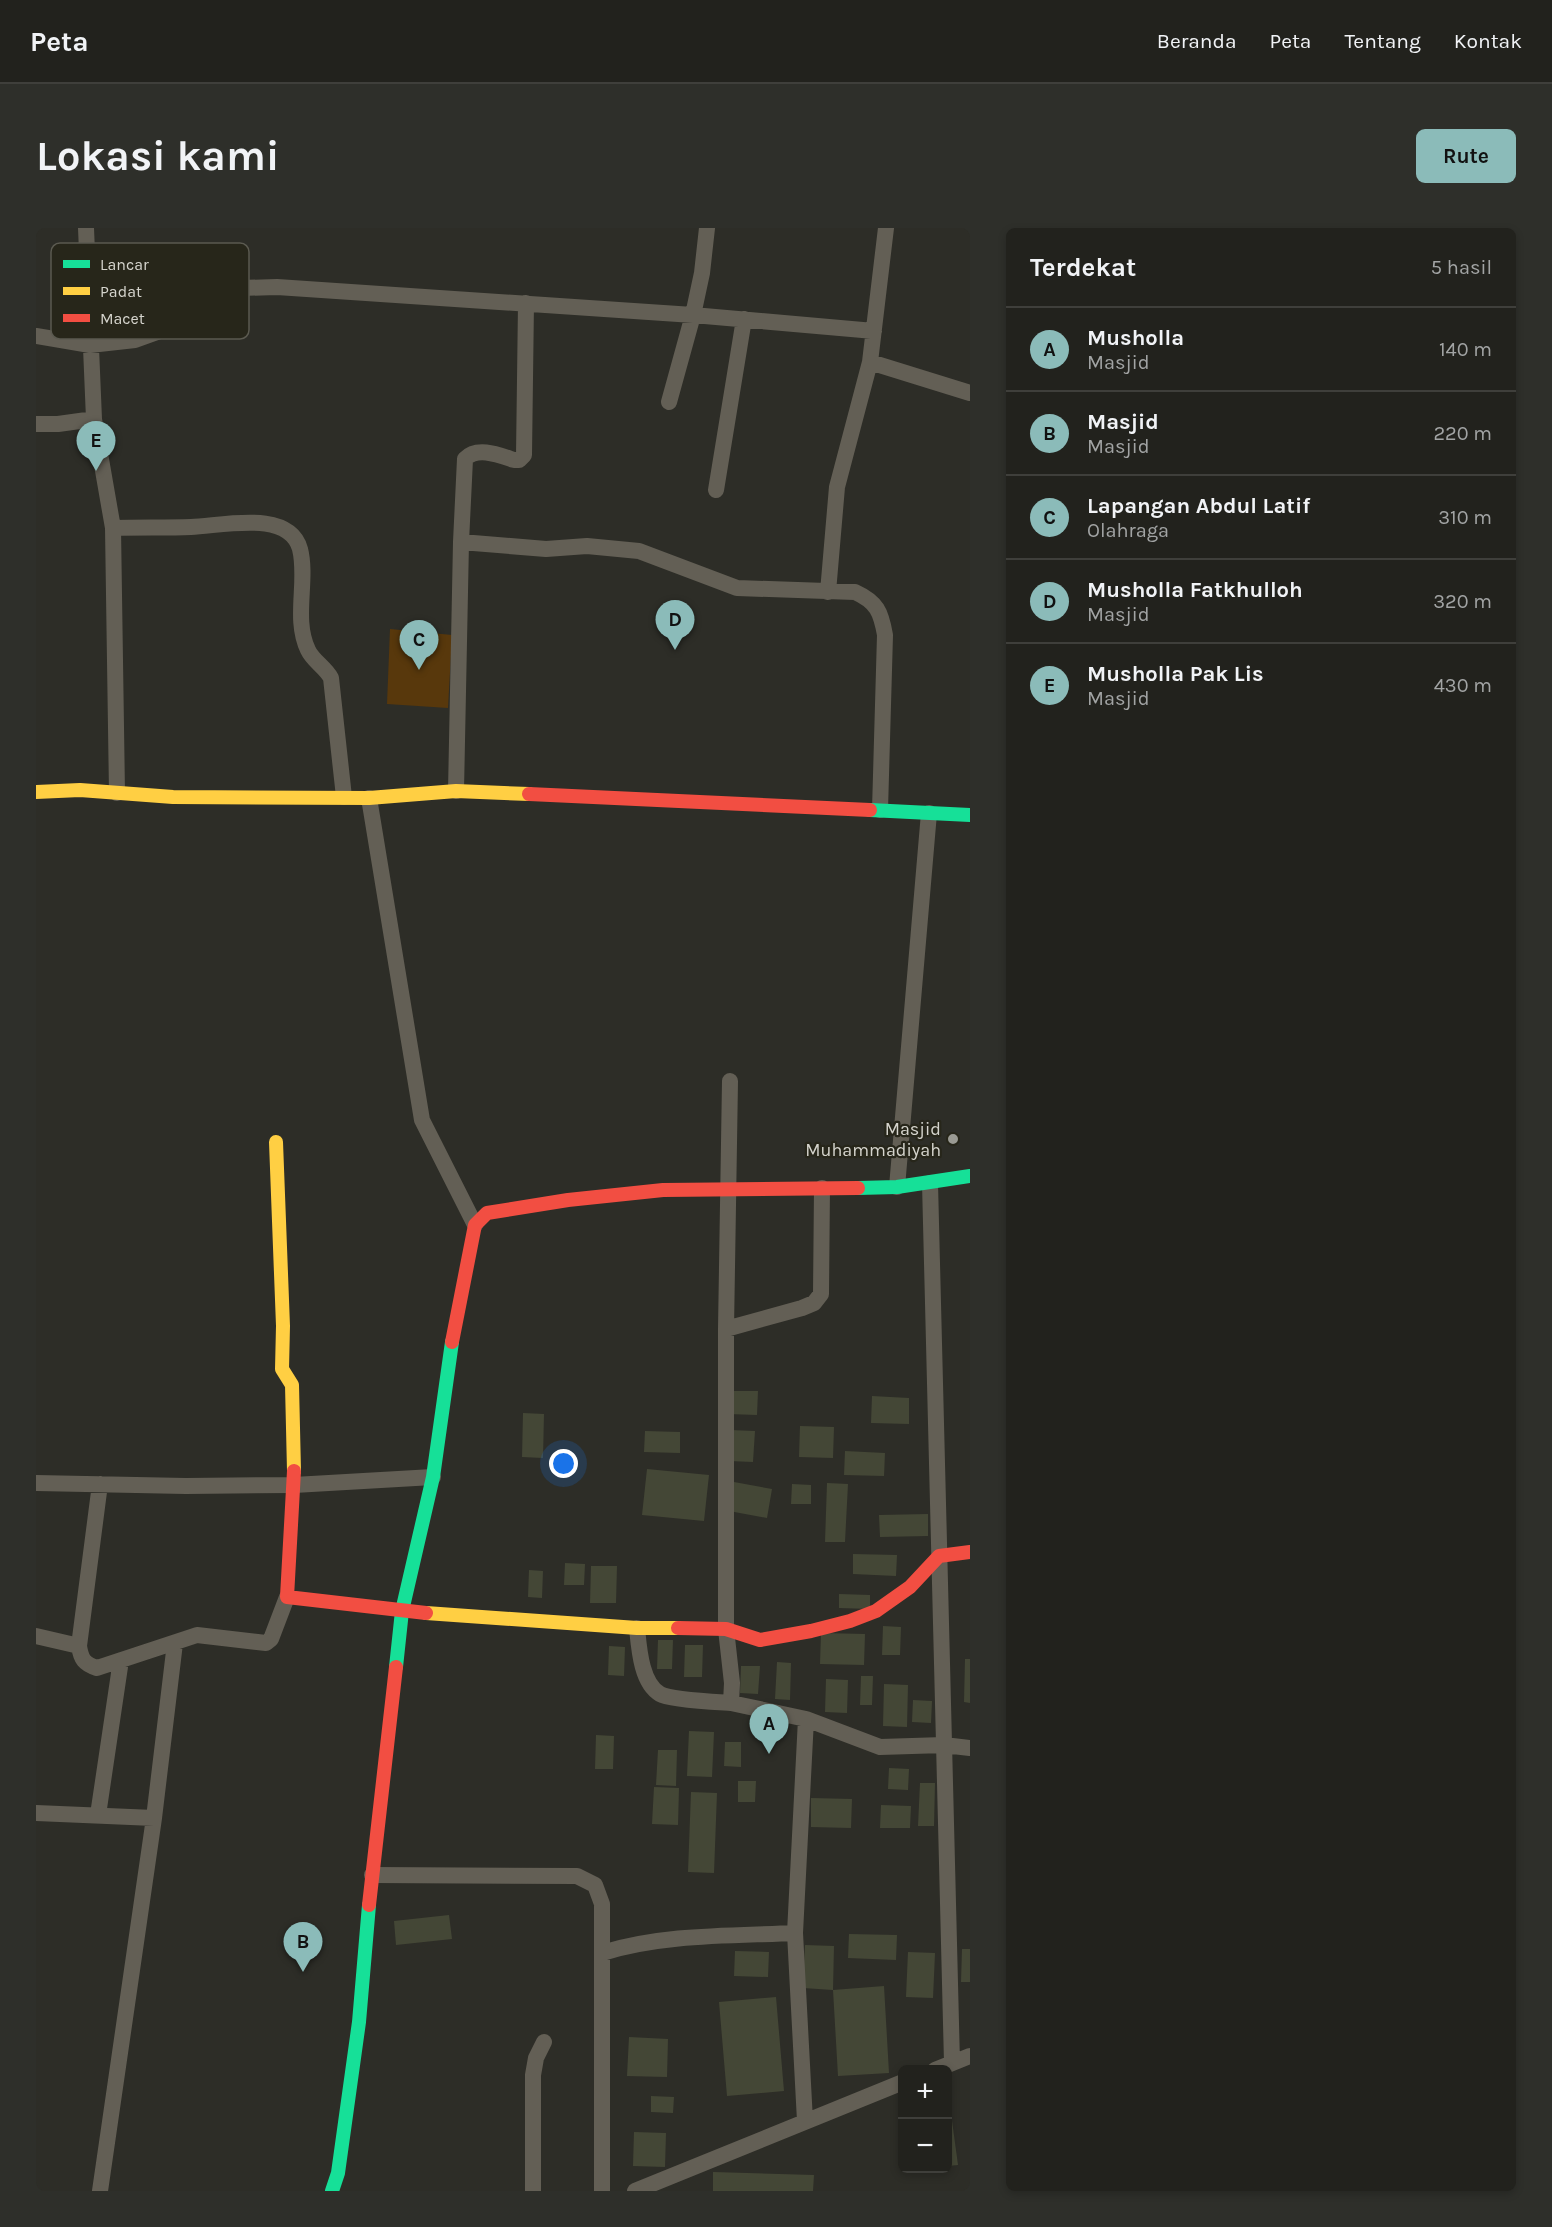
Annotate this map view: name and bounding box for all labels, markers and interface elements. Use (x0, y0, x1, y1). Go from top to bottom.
text: Peta (30, 25, 89, 58)
text: Beranda (1157, 29, 1237, 53)
text: Peta (1270, 29, 1311, 53)
text: Tentang (1344, 29, 1421, 53)
text: Kontak (1454, 29, 1522, 53)
button: Rute (1416, 129, 1516, 183)
text: Lokasi kami (36, 131, 280, 181)
legend (51, 243, 249, 339)
text: Terdekat (1030, 252, 1136, 283)
text: Lancar (100, 255, 149, 274)
text: 5 hasil (1431, 256, 1492, 279)
text: Padat (100, 282, 142, 301)
text: Macet (100, 309, 145, 328)
text: Musholla (1087, 325, 1184, 351)
text: A (1043, 338, 1056, 361)
text: 140 m (1439, 338, 1492, 361)
text: Masjid (1087, 351, 1150, 374)
text: Masjid (1087, 409, 1159, 435)
pin: E (76, 422, 116, 471)
text: B (1043, 422, 1056, 445)
text: 220 m (1433, 422, 1492, 445)
text: Masjid (1087, 435, 1150, 458)
text: Lapangan Abdul Latif (1087, 493, 1310, 519)
text: C (1043, 506, 1056, 529)
text: 310 m (1438, 506, 1492, 529)
text: Olahraga (1087, 519, 1169, 542)
text: Musholla Fatkhulloh (1087, 577, 1303, 603)
text: D (1043, 590, 1056, 613)
text: 320 m (1433, 590, 1492, 613)
pin: D (656, 600, 694, 650)
text: Masjid (1087, 603, 1150, 626)
pin: C (400, 620, 439, 670)
text: Musholla Pak Lis (1087, 661, 1264, 687)
text: E (1044, 674, 1055, 697)
text: 430 m (1434, 674, 1492, 697)
text: Masjid (1087, 687, 1150, 710)
place label: Masjid Muhammadiyah (805, 1118, 941, 1161)
marker: Masjid Muhammadiyah (946, 1132, 960, 1146)
your location (549, 1449, 578, 1478)
pin: A (750, 1704, 788, 1754)
pin: B (284, 1922, 322, 1972)
map controls (898, 2065, 952, 2173)
button: + (898, 2065, 952, 2119)
button: − (898, 2119, 952, 2173)

